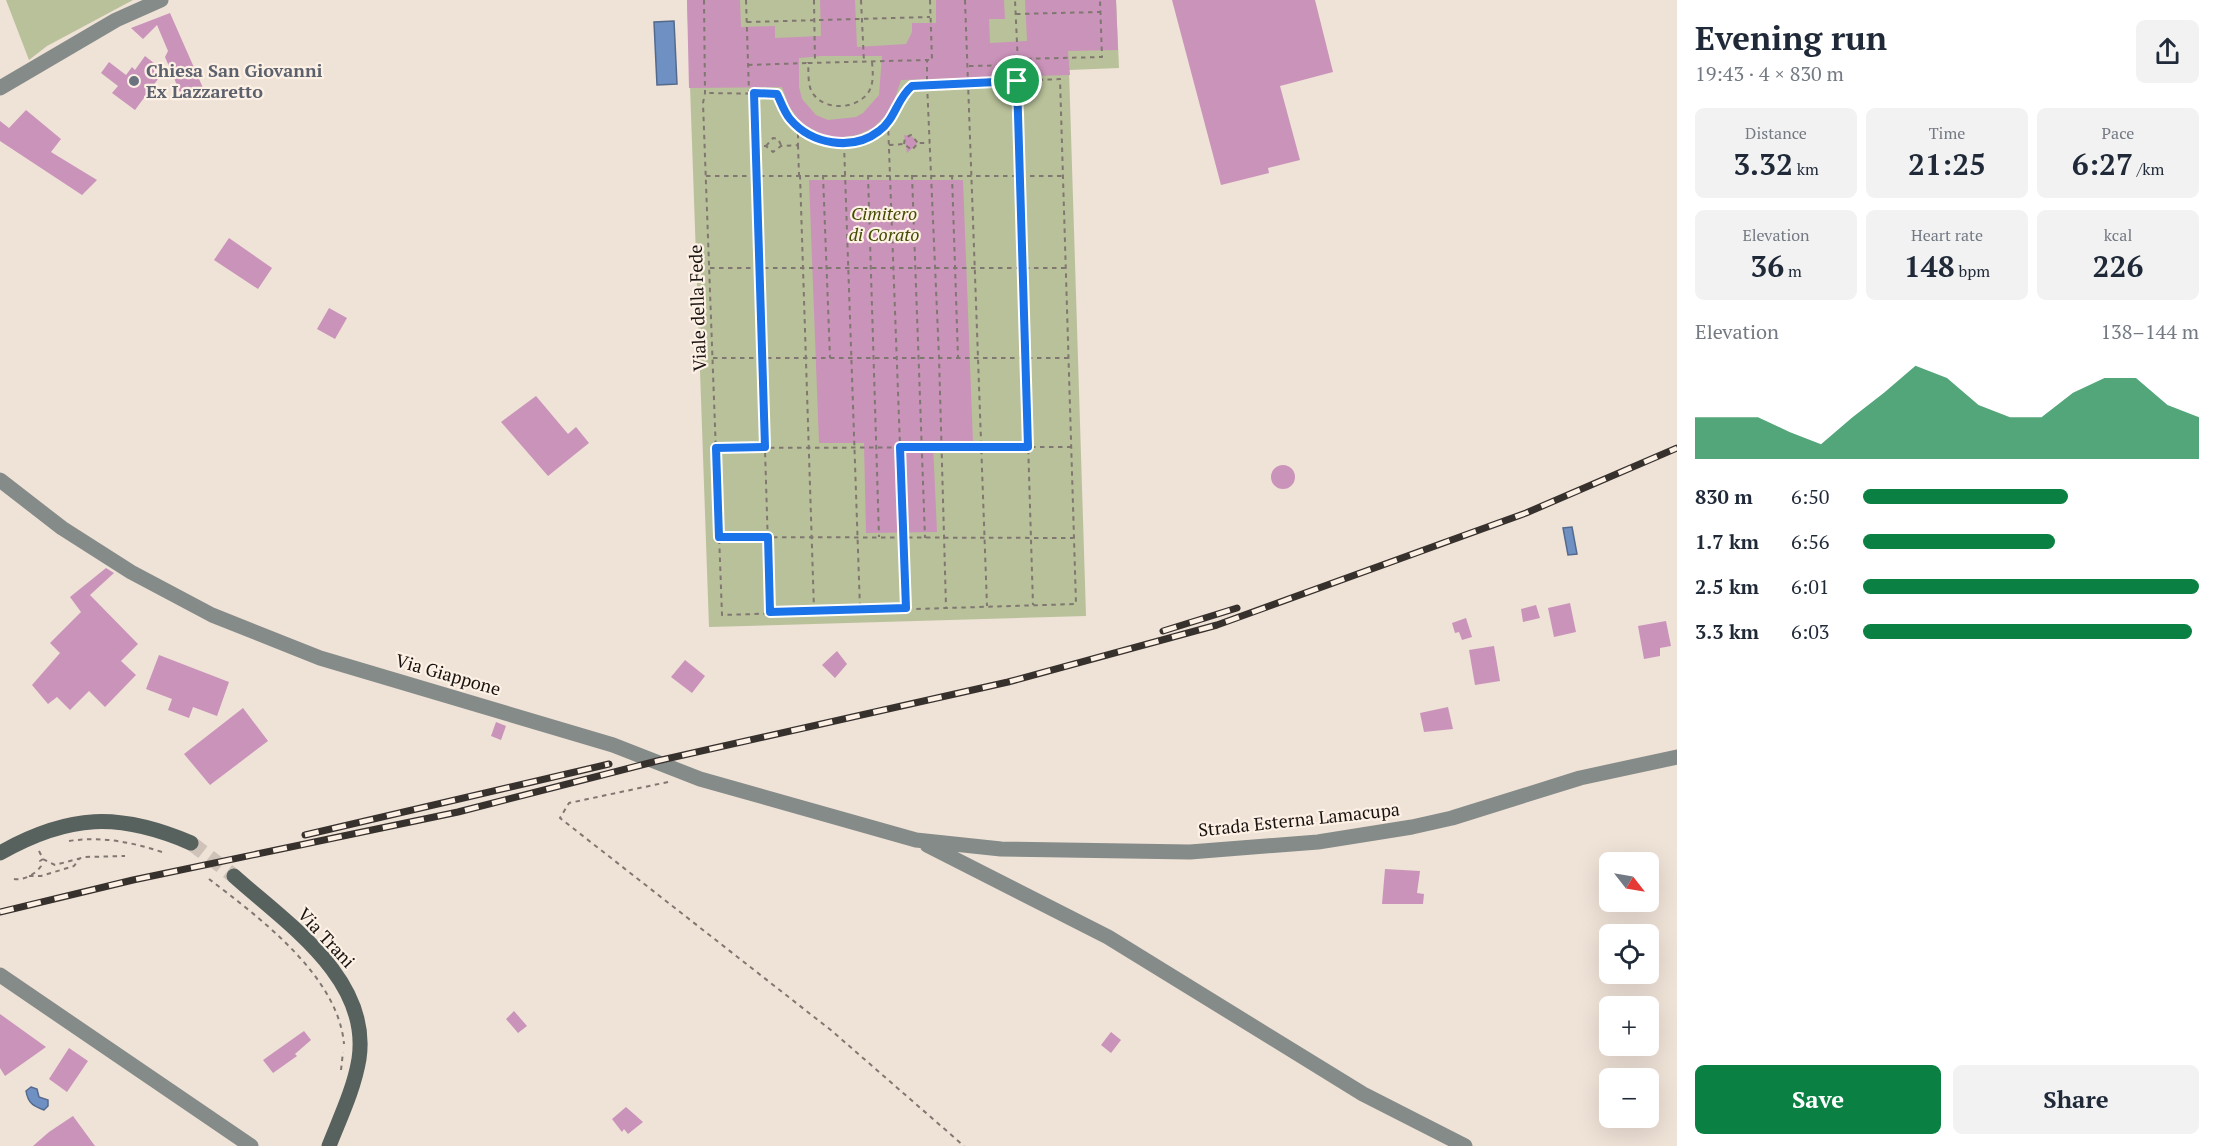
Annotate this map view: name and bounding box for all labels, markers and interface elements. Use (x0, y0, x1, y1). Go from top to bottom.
text: Evening run (1695, 16, 1887, 59)
button: share (2136, 20, 2199, 83)
pin (991, 55, 1042, 106)
place label: Chiesa San Giovanni Ex Lazzaretto (146, 58, 323, 103)
text: 19:43 · 4 × 830 m (1695, 60, 1844, 87)
icon: arrive (1000, 64, 1033, 97)
marker: Chiesa San Giovanni Ex Lazzaretto (127, 74, 141, 88)
text: Distance (1745, 122, 1807, 144)
text: Time (1929, 122, 1965, 144)
text: Pace (2102, 122, 2134, 144)
text: 3.32 (1733, 144, 1793, 184)
text: 21:25 (1908, 144, 1986, 184)
text: 6:27 (2072, 144, 2133, 184)
text: km (1793, 158, 1819, 180)
text: /km (2133, 158, 2164, 180)
park label: Cimitero di Corato (848, 201, 920, 246)
text: Elevation (1742, 224, 1810, 246)
text: Heart rate (1911, 224, 1983, 246)
text: kcal (2104, 224, 2132, 246)
street label: Viale della Fede (683, 244, 711, 372)
text: 36 (1750, 246, 1784, 286)
text: 148 (1904, 246, 1955, 286)
text: 226 (2093, 246, 2143, 286)
text: m (1784, 260, 1802, 282)
text: bpm (1955, 260, 1990, 282)
text: Elevation (1695, 318, 1779, 345)
text: 138–144 m (2100, 318, 2199, 345)
text: 830 m (1695, 483, 1753, 510)
text: 6:50 (1791, 483, 1830, 510)
text: 1.7 km (1695, 528, 1759, 555)
text: 6:56 (1791, 528, 1830, 555)
text: 2.5 km (1695, 573, 1759, 600)
text: 6:01 (1791, 573, 1830, 600)
text: 3.3 km (1695, 618, 1759, 645)
text: 6:03 (1791, 618, 1830, 645)
street label: Via Giappone (393, 648, 504, 700)
street label: Strada Esterna Lamacupa (1197, 796, 1401, 842)
north arrow (1599, 852, 1659, 912)
map controls (1599, 852, 1659, 1128)
street label: Via Trani (293, 902, 361, 973)
button: locate (1599, 924, 1659, 984)
button: + (1599, 996, 1659, 1056)
button: Save (1695, 1065, 1941, 1134)
button: Share (1953, 1065, 2199, 1134)
button: − (1599, 1068, 1659, 1128)

